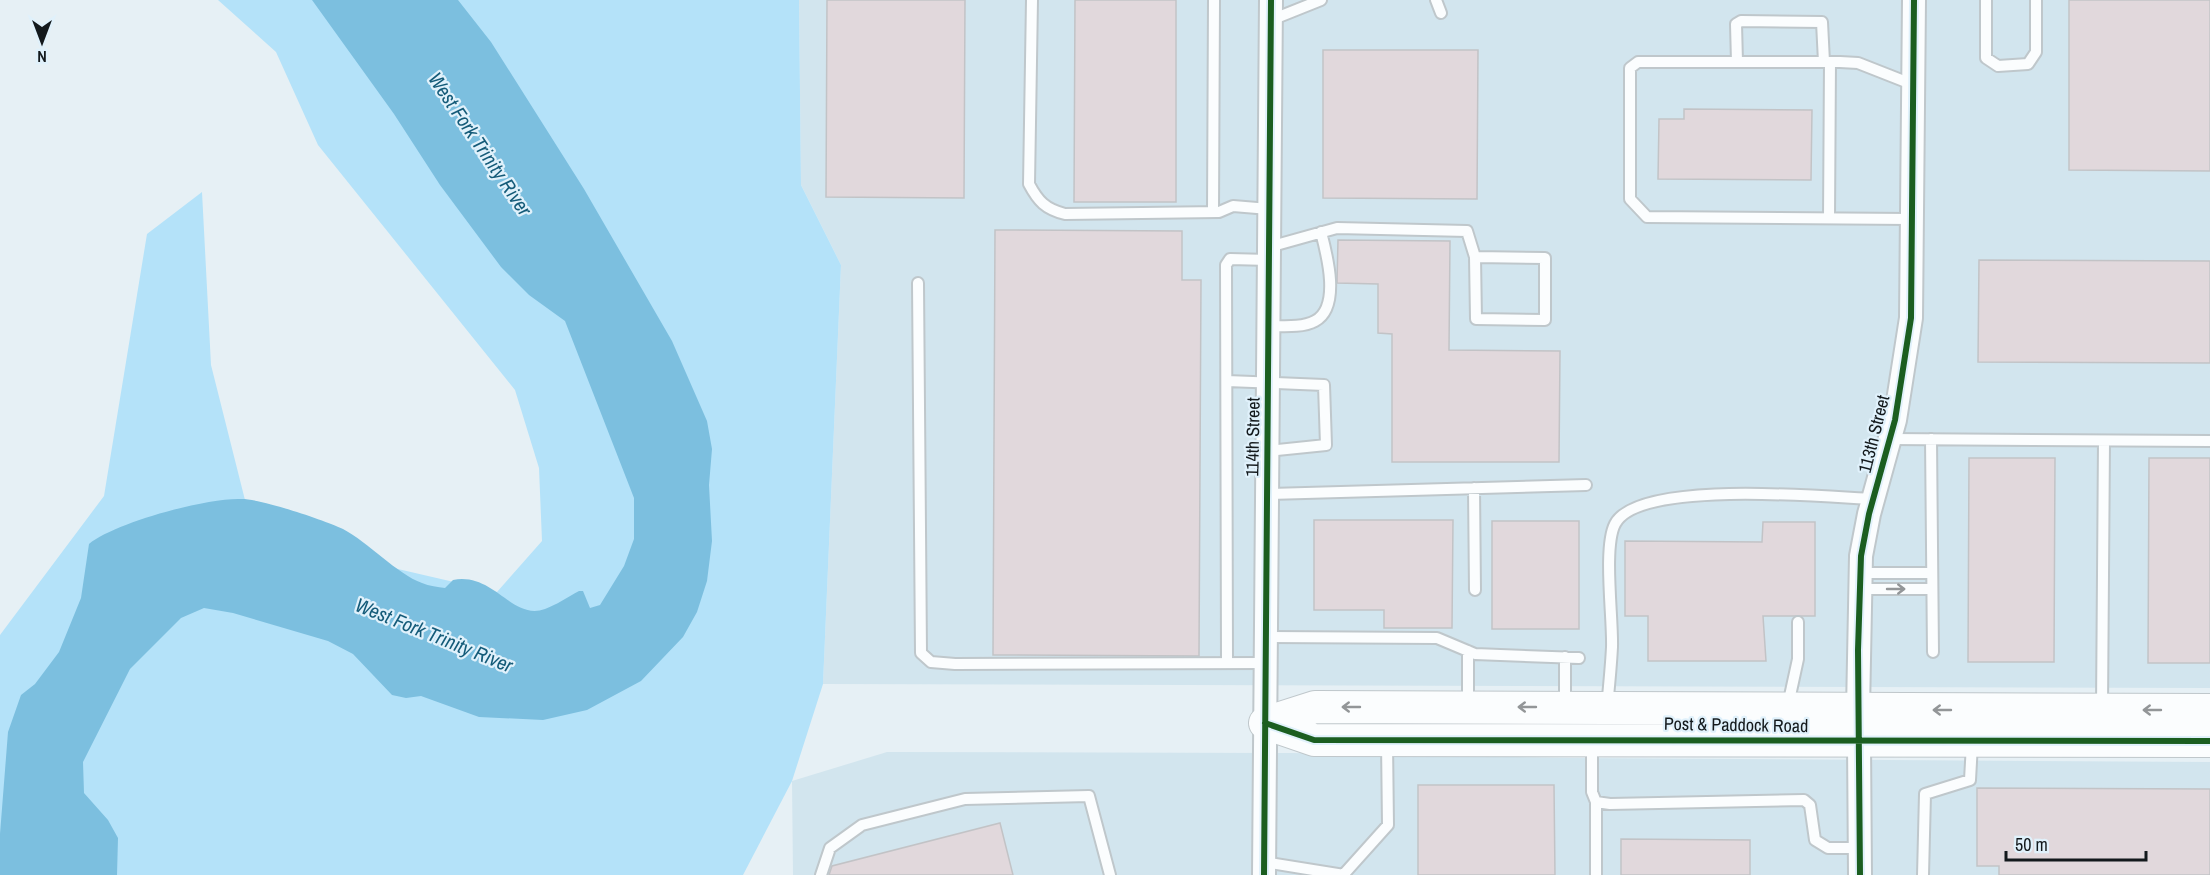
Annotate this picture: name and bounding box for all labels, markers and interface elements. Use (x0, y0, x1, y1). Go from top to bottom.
north arrow (12, 12, 72, 72)
text: N (37, 46, 47, 68)
water label: West Fork Trinity River (422, 67, 539, 221)
street label: 113th Street (1852, 392, 1895, 475)
street label: 114th Street (1239, 397, 1266, 477)
one-way arrow (1886, 583, 1906, 595)
water label: West Fork Trinity River (352, 591, 517, 679)
one-way arrow (1342, 701, 1362, 713)
one-way arrow (1518, 701, 1538, 713)
one-way arrow (1933, 704, 1953, 716)
one-way arrow (2142, 704, 2162, 716)
street label: Post & Paddock Road (1664, 711, 1808, 738)
scale bar (2006, 824, 2146, 862)
text: 50 m (2015, 832, 2048, 857)

